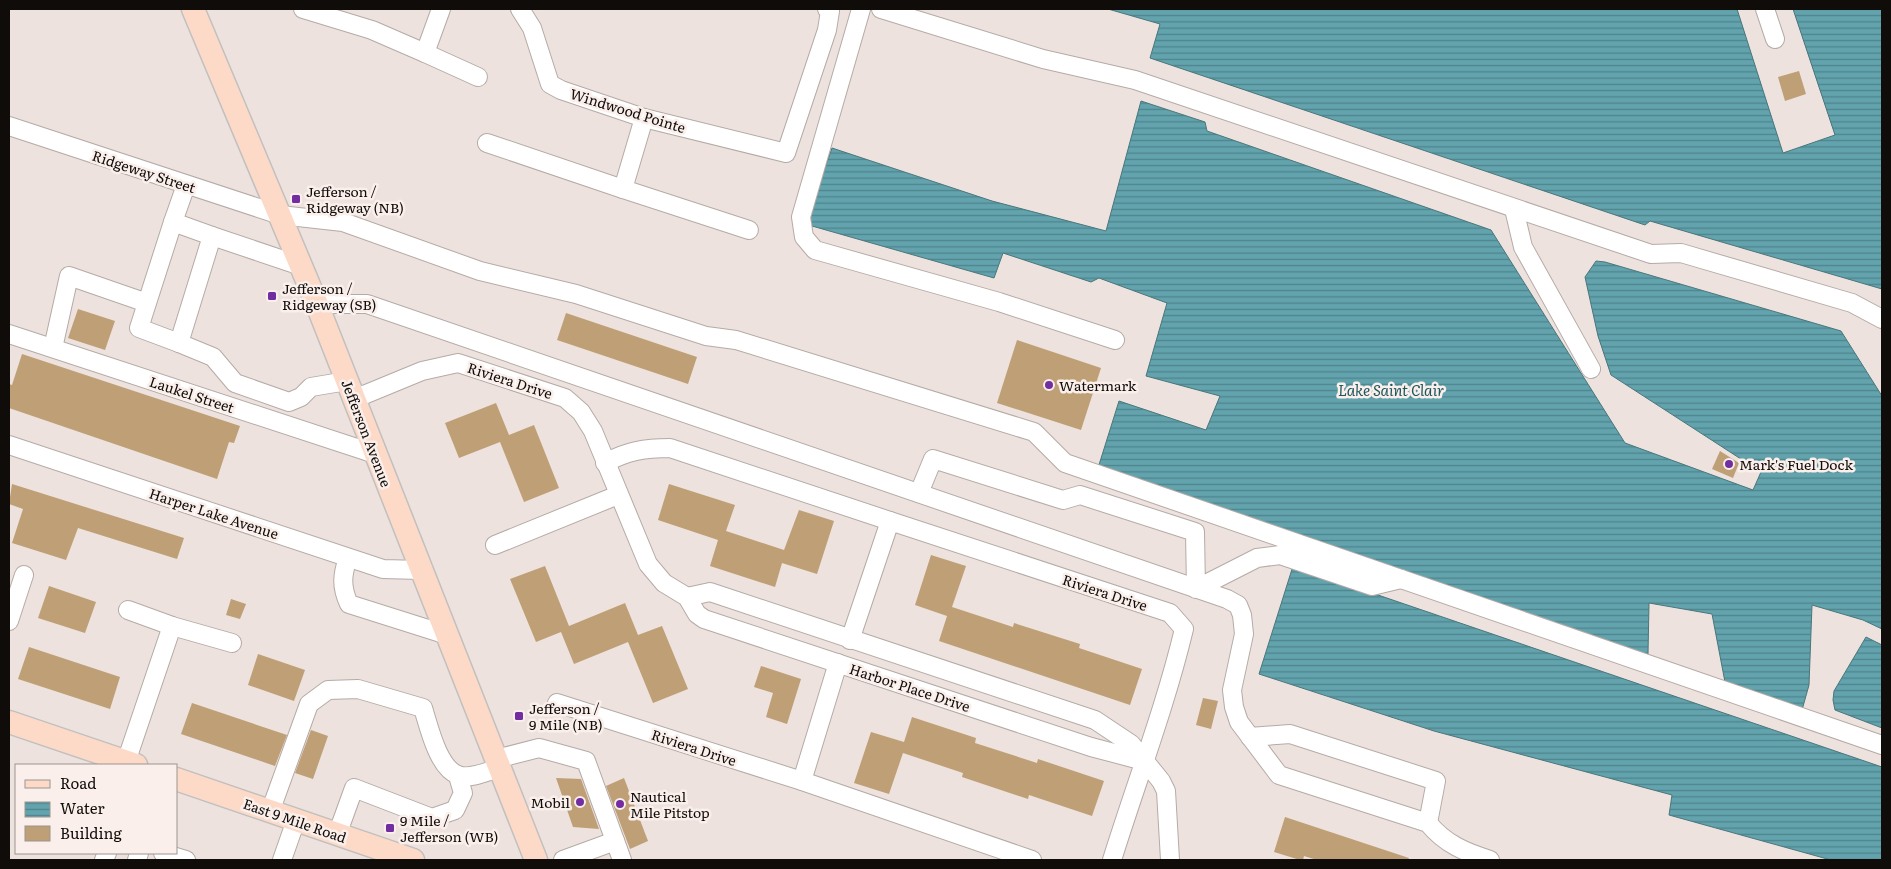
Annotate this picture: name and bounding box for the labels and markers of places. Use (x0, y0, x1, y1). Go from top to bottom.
place label: Jefferson / Ridgeway (NB) (306, 181, 404, 217)
marker: Jefferson / Ridgeway (NB) (290, 193, 302, 205)
place label: Jefferson / Ridgeway (SB) (282, 278, 377, 314)
marker: Jefferson / Ridgeway (SB) (266, 290, 278, 302)
place label: Watermark (1059, 375, 1137, 395)
marker: Watermark (1043, 379, 1055, 391)
place label: Mark's Fuel Dock (1739, 454, 1853, 474)
marker: Mark's Fuel Dock (1723, 458, 1735, 470)
place label: Jefferson / 9 Mile (NB) (529, 698, 603, 734)
marker: Jefferson / 9 Mile (NB) (513, 710, 525, 722)
place label: Nautical Mile Pitstop (630, 786, 710, 822)
place label: Mobil (531, 792, 570, 812)
marker: Mobil (574, 796, 586, 808)
marker: Nautical Mile Pitstop (614, 798, 626, 810)
place label: 9 Mile / Jefferson (WB) (400, 810, 498, 846)
marker: 9 Mile / Jefferson (WB) (384, 822, 396, 834)

